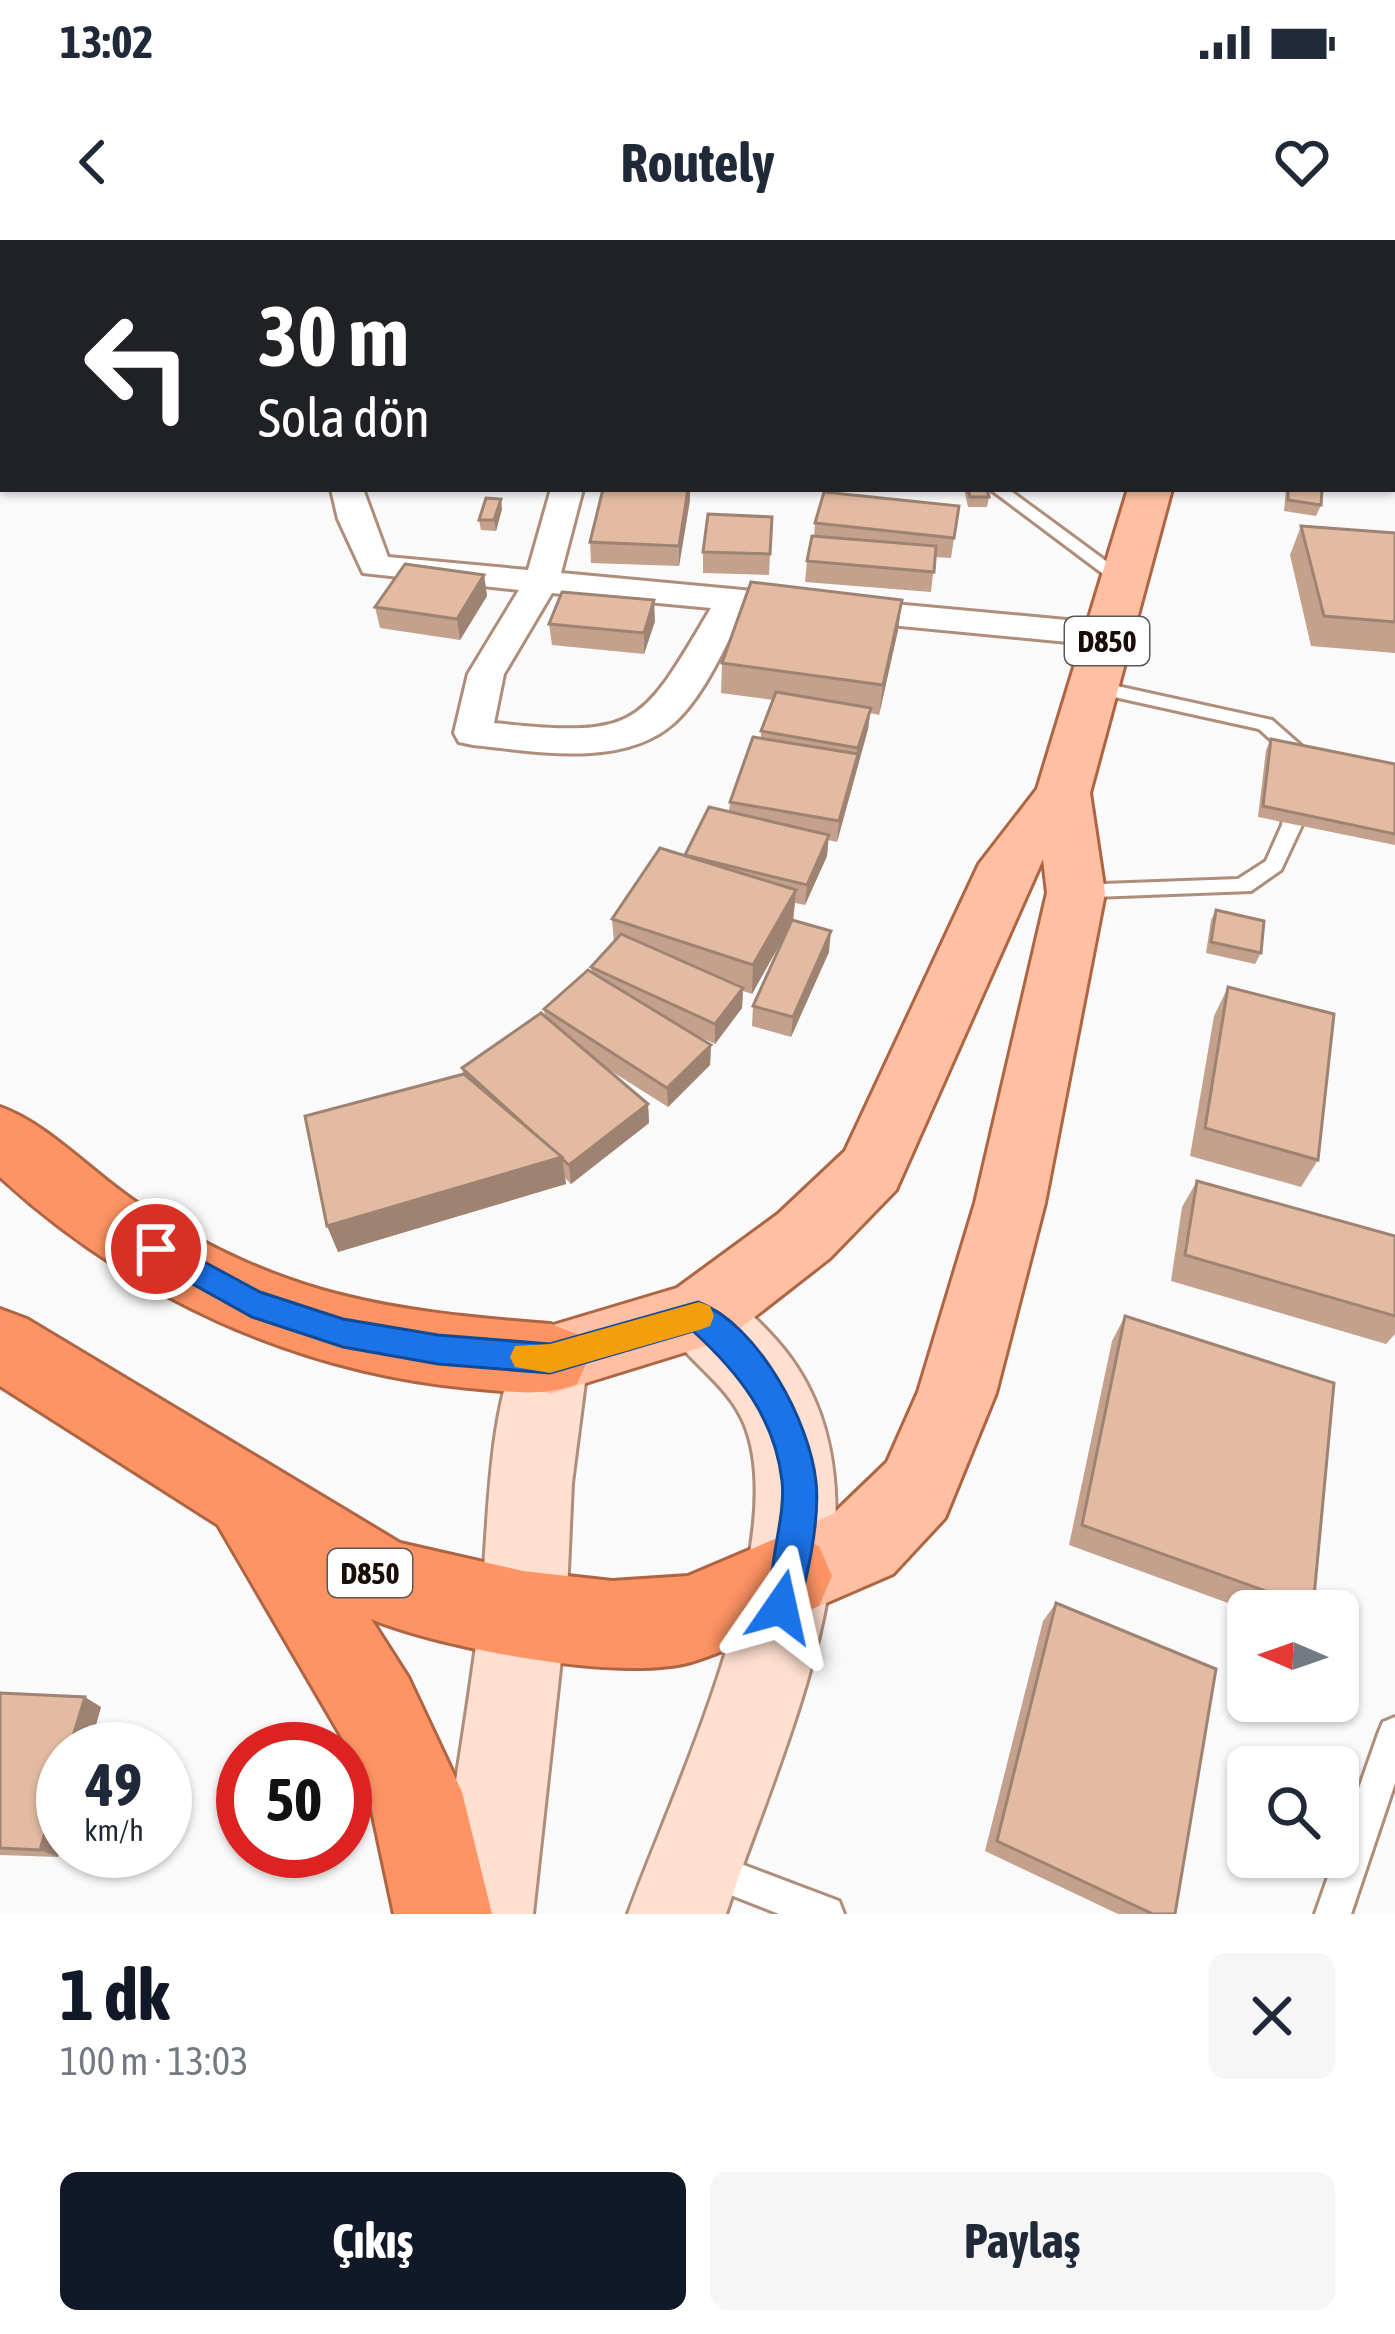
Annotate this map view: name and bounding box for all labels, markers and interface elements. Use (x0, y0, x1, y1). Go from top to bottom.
text: 13:02 (60, 16, 154, 68)
icon: back (60, 129, 126, 195)
icon: heart (1269, 129, 1335, 195)
text: Routely (620, 132, 775, 193)
icon: left (60, 288, 216, 444)
text: 30 m (258, 288, 409, 384)
text: Sola dön (258, 387, 430, 448)
road number: D850 (1065, 617, 1149, 665)
pin (105, 1198, 207, 1300)
icon: arrive (123, 1216, 189, 1282)
position arrow (718, 1544, 844, 1670)
road number: D850 (328, 1549, 412, 1597)
north arrow (1227, 1590, 1359, 1722)
map controls (1227, 1590, 1359, 1878)
speed limit sign: 50 (216, 1722, 372, 1878)
button: search (1227, 1746, 1359, 1878)
text: 49 (86, 1750, 142, 1819)
text: km/h (84, 1813, 144, 1847)
text: 1 dk (60, 1953, 170, 2035)
button: close (1209, 1953, 1335, 2079)
text: 100 m · 13:03 (60, 2039, 249, 2083)
button: Çıkış (60, 2172, 686, 2310)
button: Paylaş (710, 2172, 1335, 2310)

